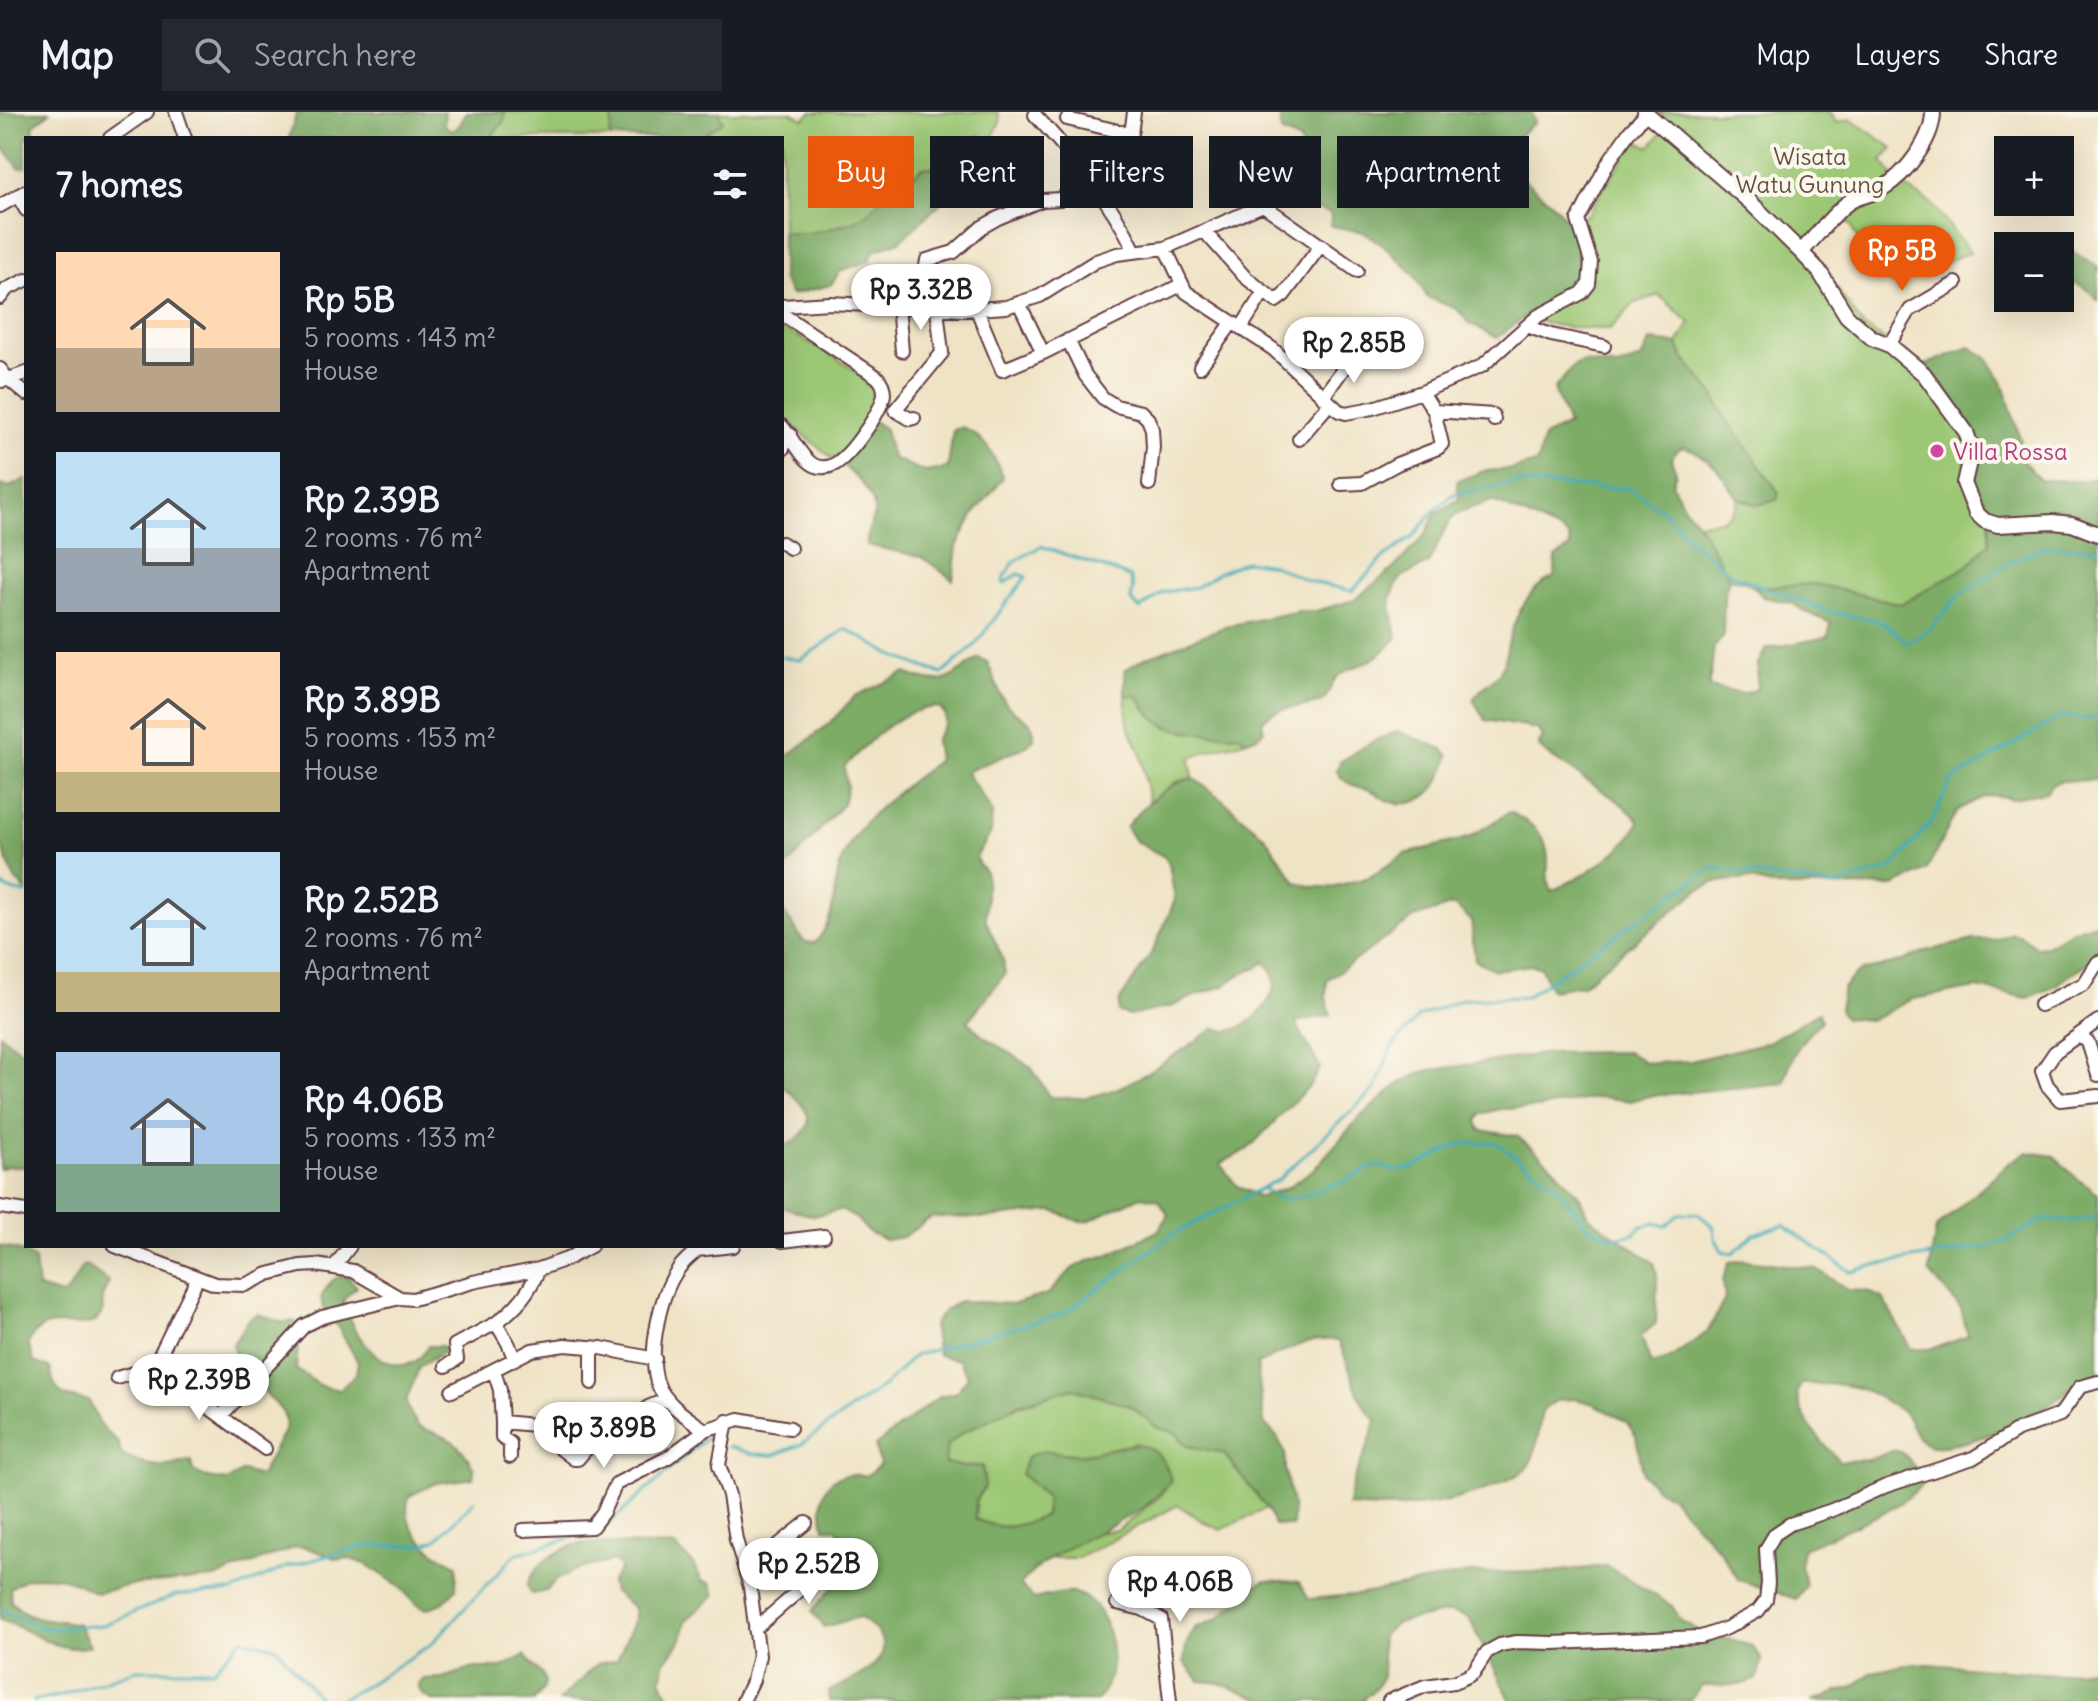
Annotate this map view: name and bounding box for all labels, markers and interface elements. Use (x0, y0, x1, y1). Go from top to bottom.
search box (162, 19, 722, 91)
text: Map (40, 32, 114, 79)
icon: search (190, 33, 234, 77)
text: Search here (254, 36, 417, 74)
text: Map (1756, 37, 1811, 73)
text: Layers (1855, 37, 1941, 73)
text: Share (1985, 37, 2058, 73)
chip: Buy (808, 136, 914, 208)
chip: Rent (930, 136, 1044, 208)
chip: Filters (1060, 136, 1193, 208)
chip: New (1209, 136, 1321, 208)
chip: Apartment (1337, 136, 1529, 208)
map controls (1994, 136, 2074, 312)
button: + (1994, 136, 2074, 216)
park label: Wisata Watu Gunung (1736, 141, 1884, 199)
icon: filters (708, 162, 752, 206)
text: 7 homes (56, 163, 183, 206)
pin: Rp 5B (1846, 225, 1958, 293)
button: − (1994, 232, 2074, 312)
text: Rp 5B (1867, 234, 1937, 267)
pin: Rp 3.32B (838, 264, 1004, 332)
text: Rp 3.32B (869, 273, 973, 306)
text: Rp 5B (304, 278, 395, 321)
icon: home (120, 284, 216, 380)
pin: Rp 2.85B (1271, 317, 1437, 385)
text: 5 rooms · 143 m² (304, 321, 496, 354)
text: Rp 2.85B (1302, 326, 1406, 359)
text: House (304, 354, 378, 387)
place label: Villa Rossa (1953, 436, 2068, 466)
marker: Villa Rossa (1928, 442, 1946, 460)
text: Rp 2.39B (304, 478, 440, 521)
icon: home (120, 484, 216, 580)
text: 2 rooms · 76 m² (304, 521, 483, 554)
text: Apartment (304, 554, 430, 587)
text: Rp 3.89B (304, 678, 441, 721)
icon: home (120, 684, 216, 780)
text: 5 rooms · 153 m² (304, 721, 496, 754)
text: House (304, 754, 378, 787)
text: Rp 2.52B (304, 878, 439, 921)
icon: home (120, 884, 216, 980)
text: 2 rooms · 76 m² (304, 921, 483, 954)
text: Apartment (304, 954, 430, 987)
text: Rp 4.06B (304, 1078, 444, 1121)
icon: home (120, 1084, 216, 1180)
text: 5 rooms · 133 m² (304, 1121, 496, 1154)
text: House (304, 1154, 378, 1187)
pin: Rp 2.39B (116, 1354, 282, 1422)
text: Rp 2.39B (147, 1363, 251, 1396)
pin: Rp 3.89B (521, 1402, 687, 1470)
text: Rp 3.89B (552, 1411, 656, 1444)
pin: Rp 2.52B (726, 1538, 892, 1606)
text: Rp 2.52B (757, 1547, 861, 1580)
pin: Rp 4.06B (1097, 1556, 1263, 1624)
text: Rp 4.06B (1126, 1565, 1234, 1598)

